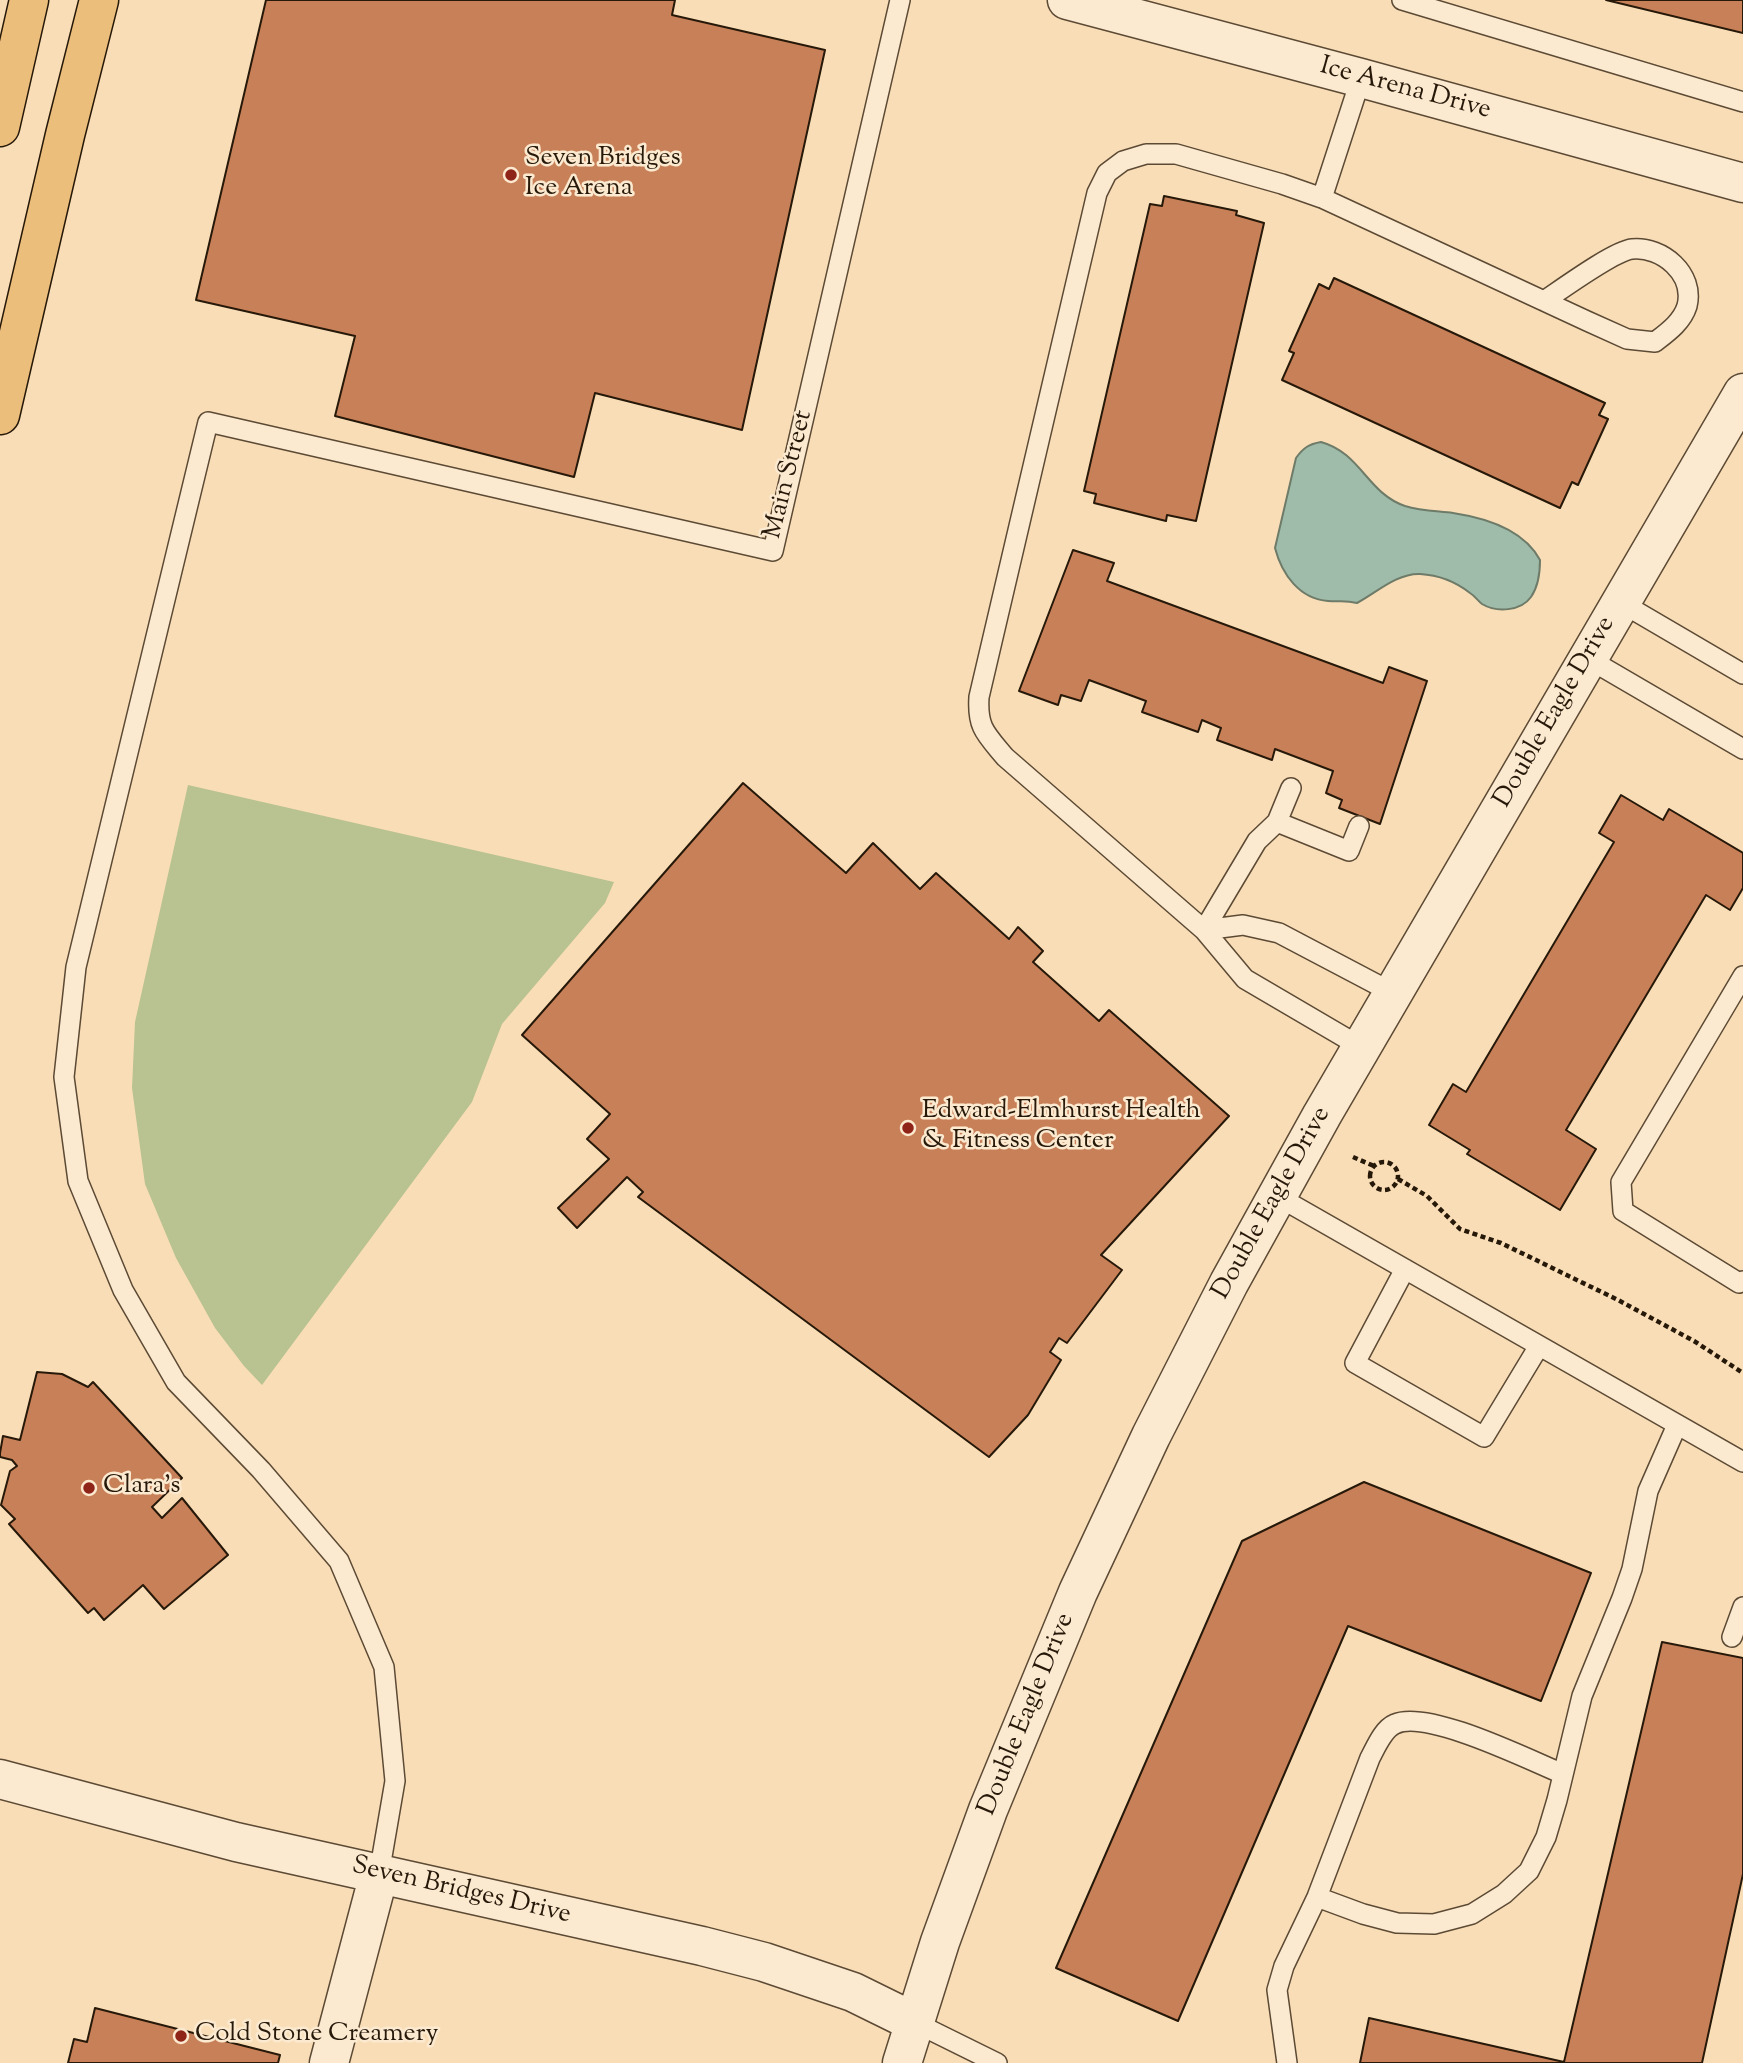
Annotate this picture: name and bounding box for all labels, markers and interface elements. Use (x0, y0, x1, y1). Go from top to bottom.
street label: Ice Arena Drive (1316, 52, 1494, 128)
place label: Seven Bridges Ice Arena (525, 144, 681, 206)
marker: Seven Bridges Ice Arena (503, 167, 519, 183)
street label: Main Street (759, 408, 821, 542)
street label: Double Eagle Drive (1489, 612, 1623, 814)
place label: Edward-Elmhurst Health & Fitness Center (922, 1097, 1201, 1158)
street label: Double Eagle Drive (1207, 1102, 1339, 1306)
marker: Edward-Elmhurst Health & Fitness Center (900, 1120, 916, 1136)
place label: Clara's (103, 1472, 181, 1504)
marker: Clara's (81, 1480, 97, 1496)
street label: Double Eagle Drive (973, 1609, 1083, 1821)
street label: Seven Bridges Drive (348, 1852, 574, 1932)
place label: Cold Stone Creamery (195, 2020, 438, 2052)
marker: Cold Stone Creamery (173, 2028, 189, 2044)

